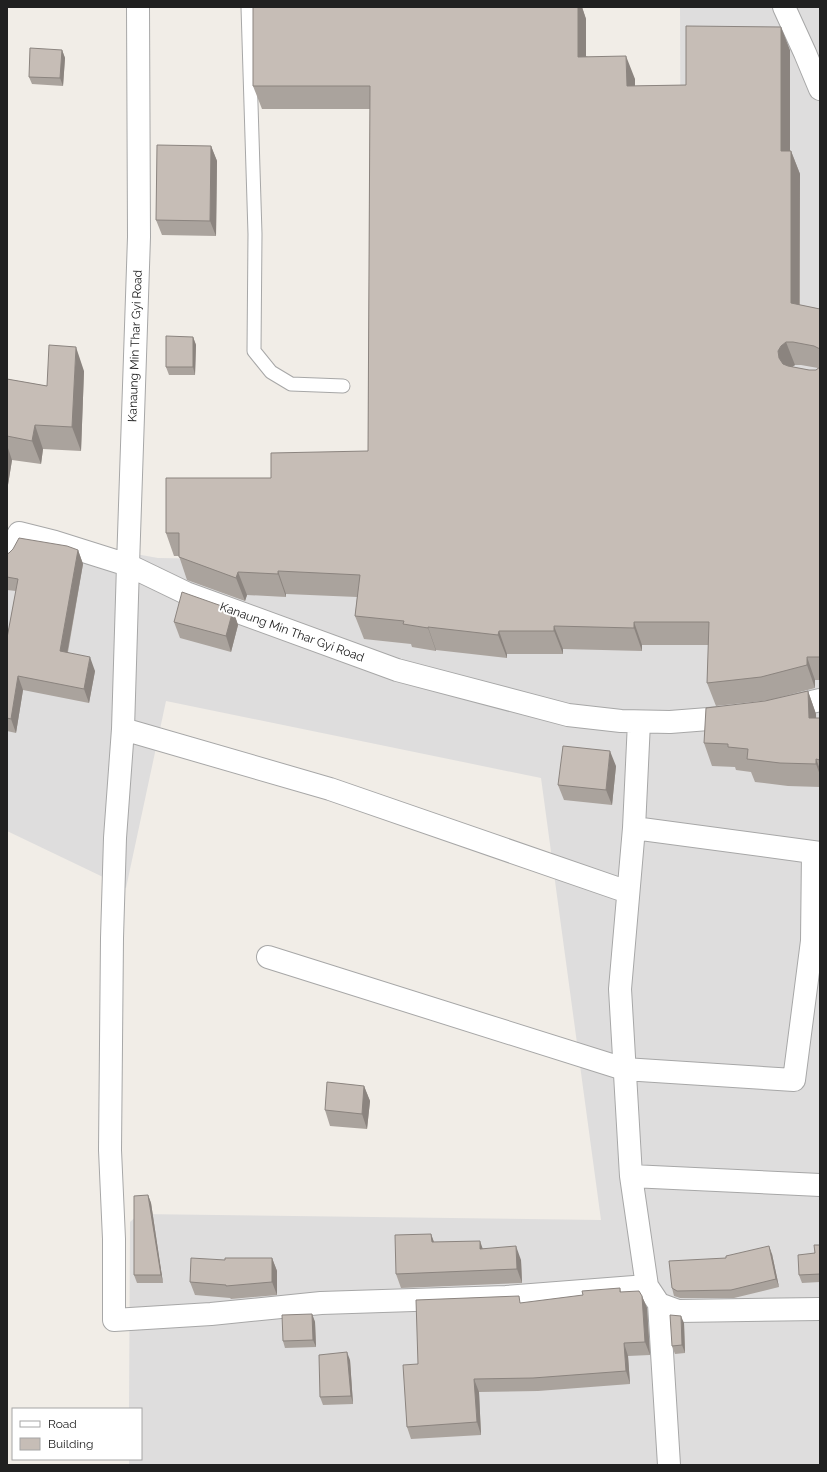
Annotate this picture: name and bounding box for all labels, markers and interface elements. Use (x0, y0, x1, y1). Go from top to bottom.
street label: Kanaung Min Thar Gyi Road (125, 270, 145, 422)
street label: Kanaung Min Thar Gyi Road (218, 599, 366, 665)
legend (12, 1408, 142, 1460)
text: Road (48, 1417, 77, 1431)
text: Building (48, 1437, 94, 1451)

